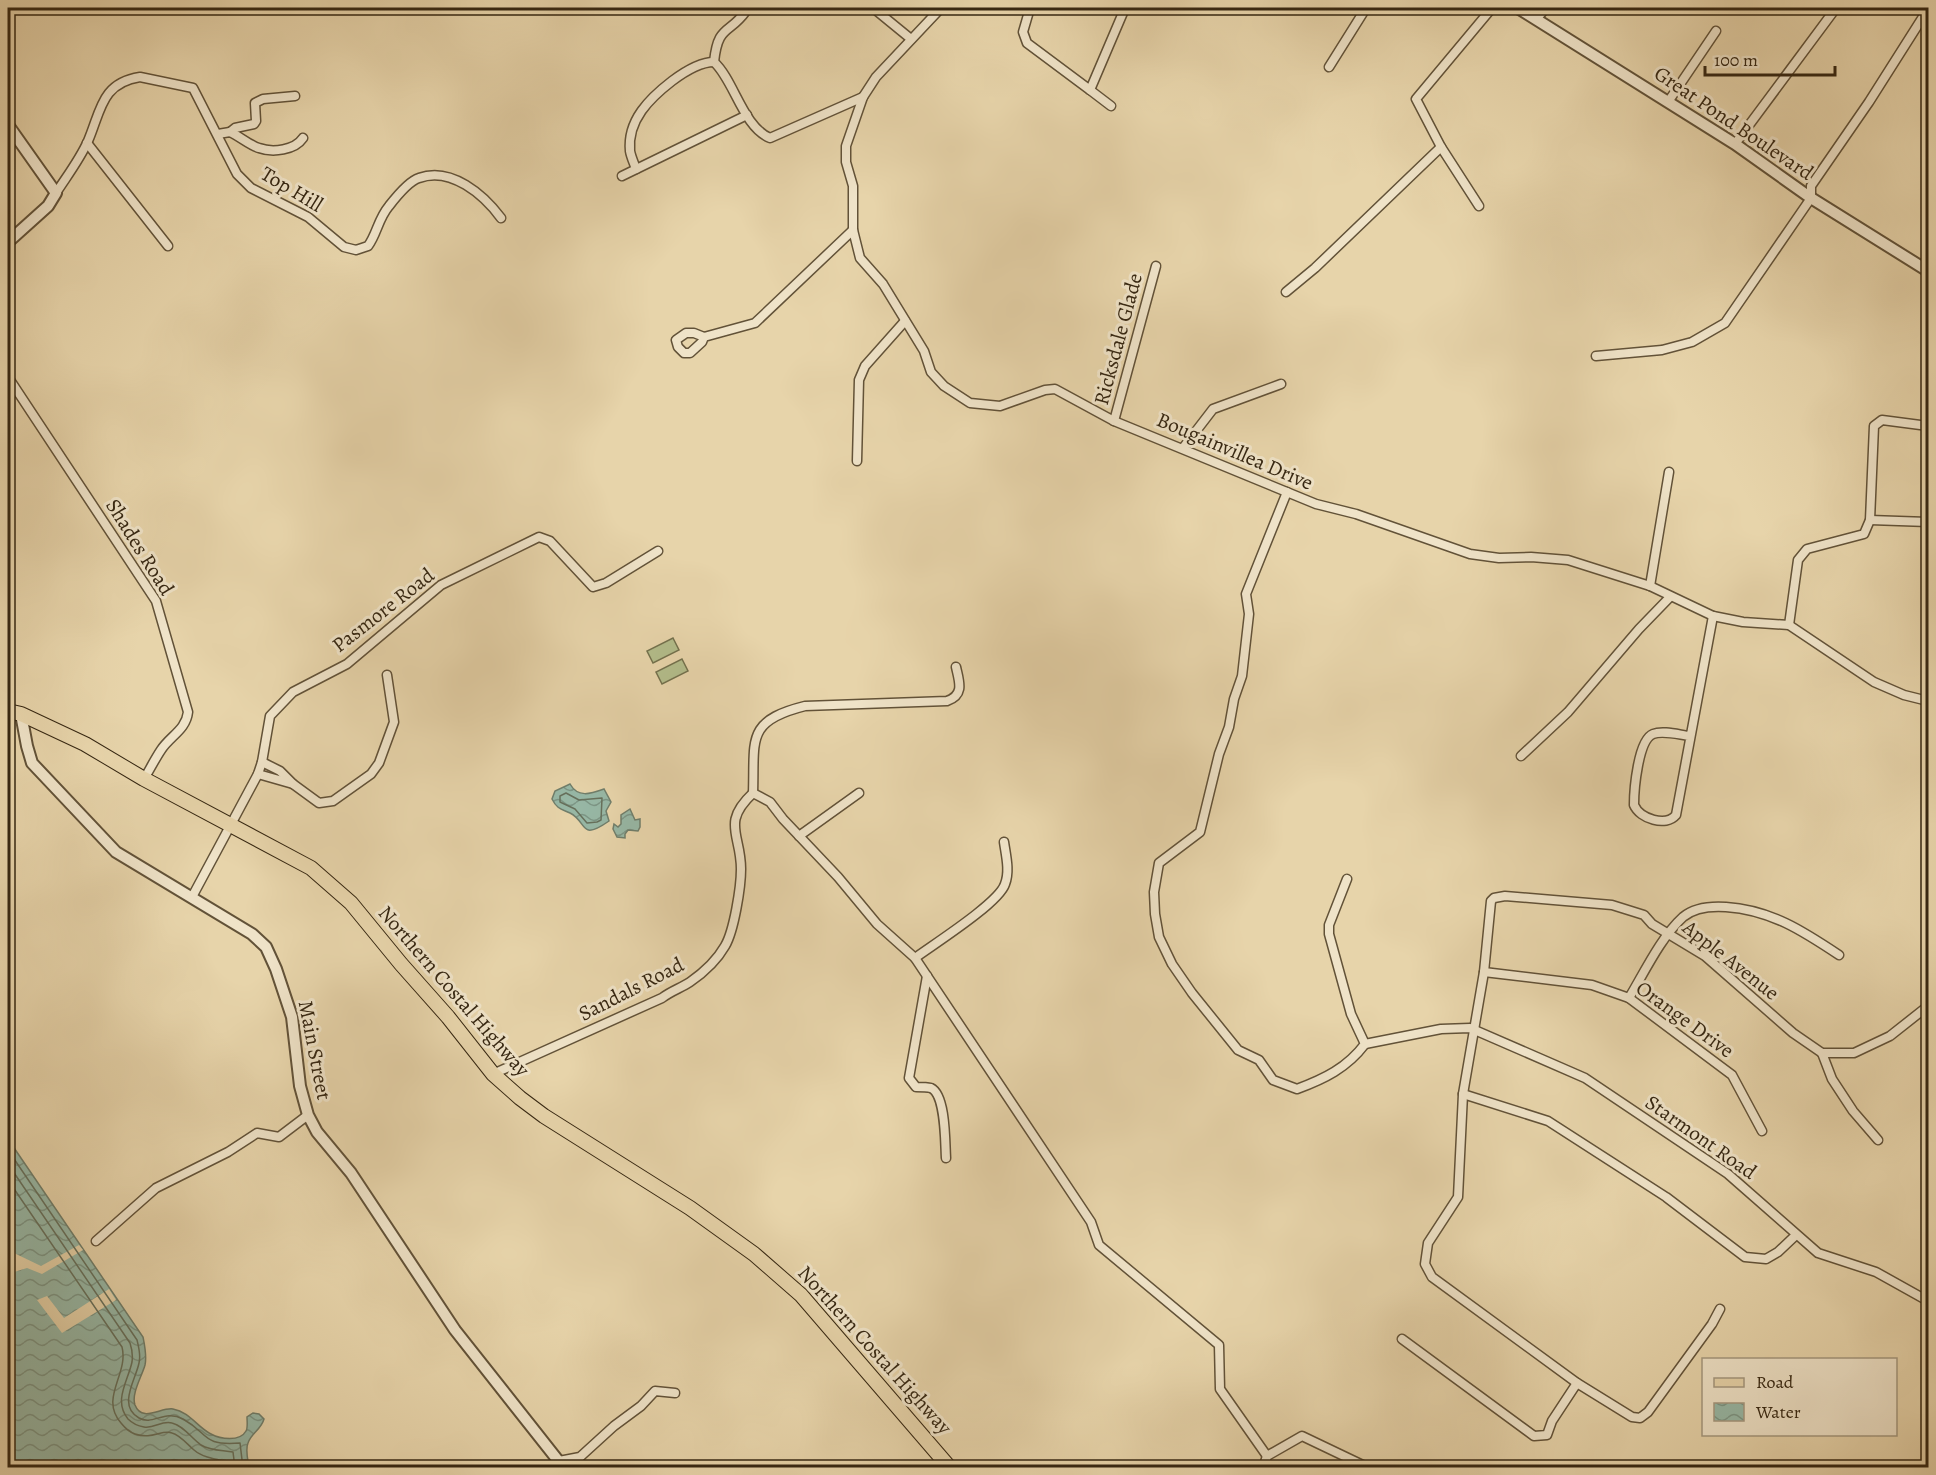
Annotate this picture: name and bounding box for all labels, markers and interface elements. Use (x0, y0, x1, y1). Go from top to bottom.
scale bar (1705, 39, 1836, 77)
text: 100 m (1714, 48, 1758, 72)
street label: Great Pond Boulevard (1649, 59, 1820, 187)
street label: Top Hill (256, 160, 328, 218)
street label: Ricksdale Glade (1087, 270, 1149, 408)
street label: Bougainvillea Drive (1153, 405, 1317, 497)
street label: Shades Road (99, 493, 181, 601)
street label: Pasmore Road (326, 561, 440, 659)
street label: Northern Costal Highway (372, 899, 537, 1083)
street label: Apple Avenue (1676, 913, 1785, 1007)
street label: Sandals Road (574, 950, 689, 1027)
street label: Orange Drive (1630, 974, 1740, 1064)
street label: Main Street (292, 998, 338, 1102)
street label: Starmont Road (1640, 1088, 1763, 1186)
street label: Northern Costal Highway (792, 1260, 959, 1441)
legend (1702, 1358, 1897, 1436)
text: Road (1756, 1370, 1794, 1394)
text: Water (1755, 1400, 1801, 1424)

